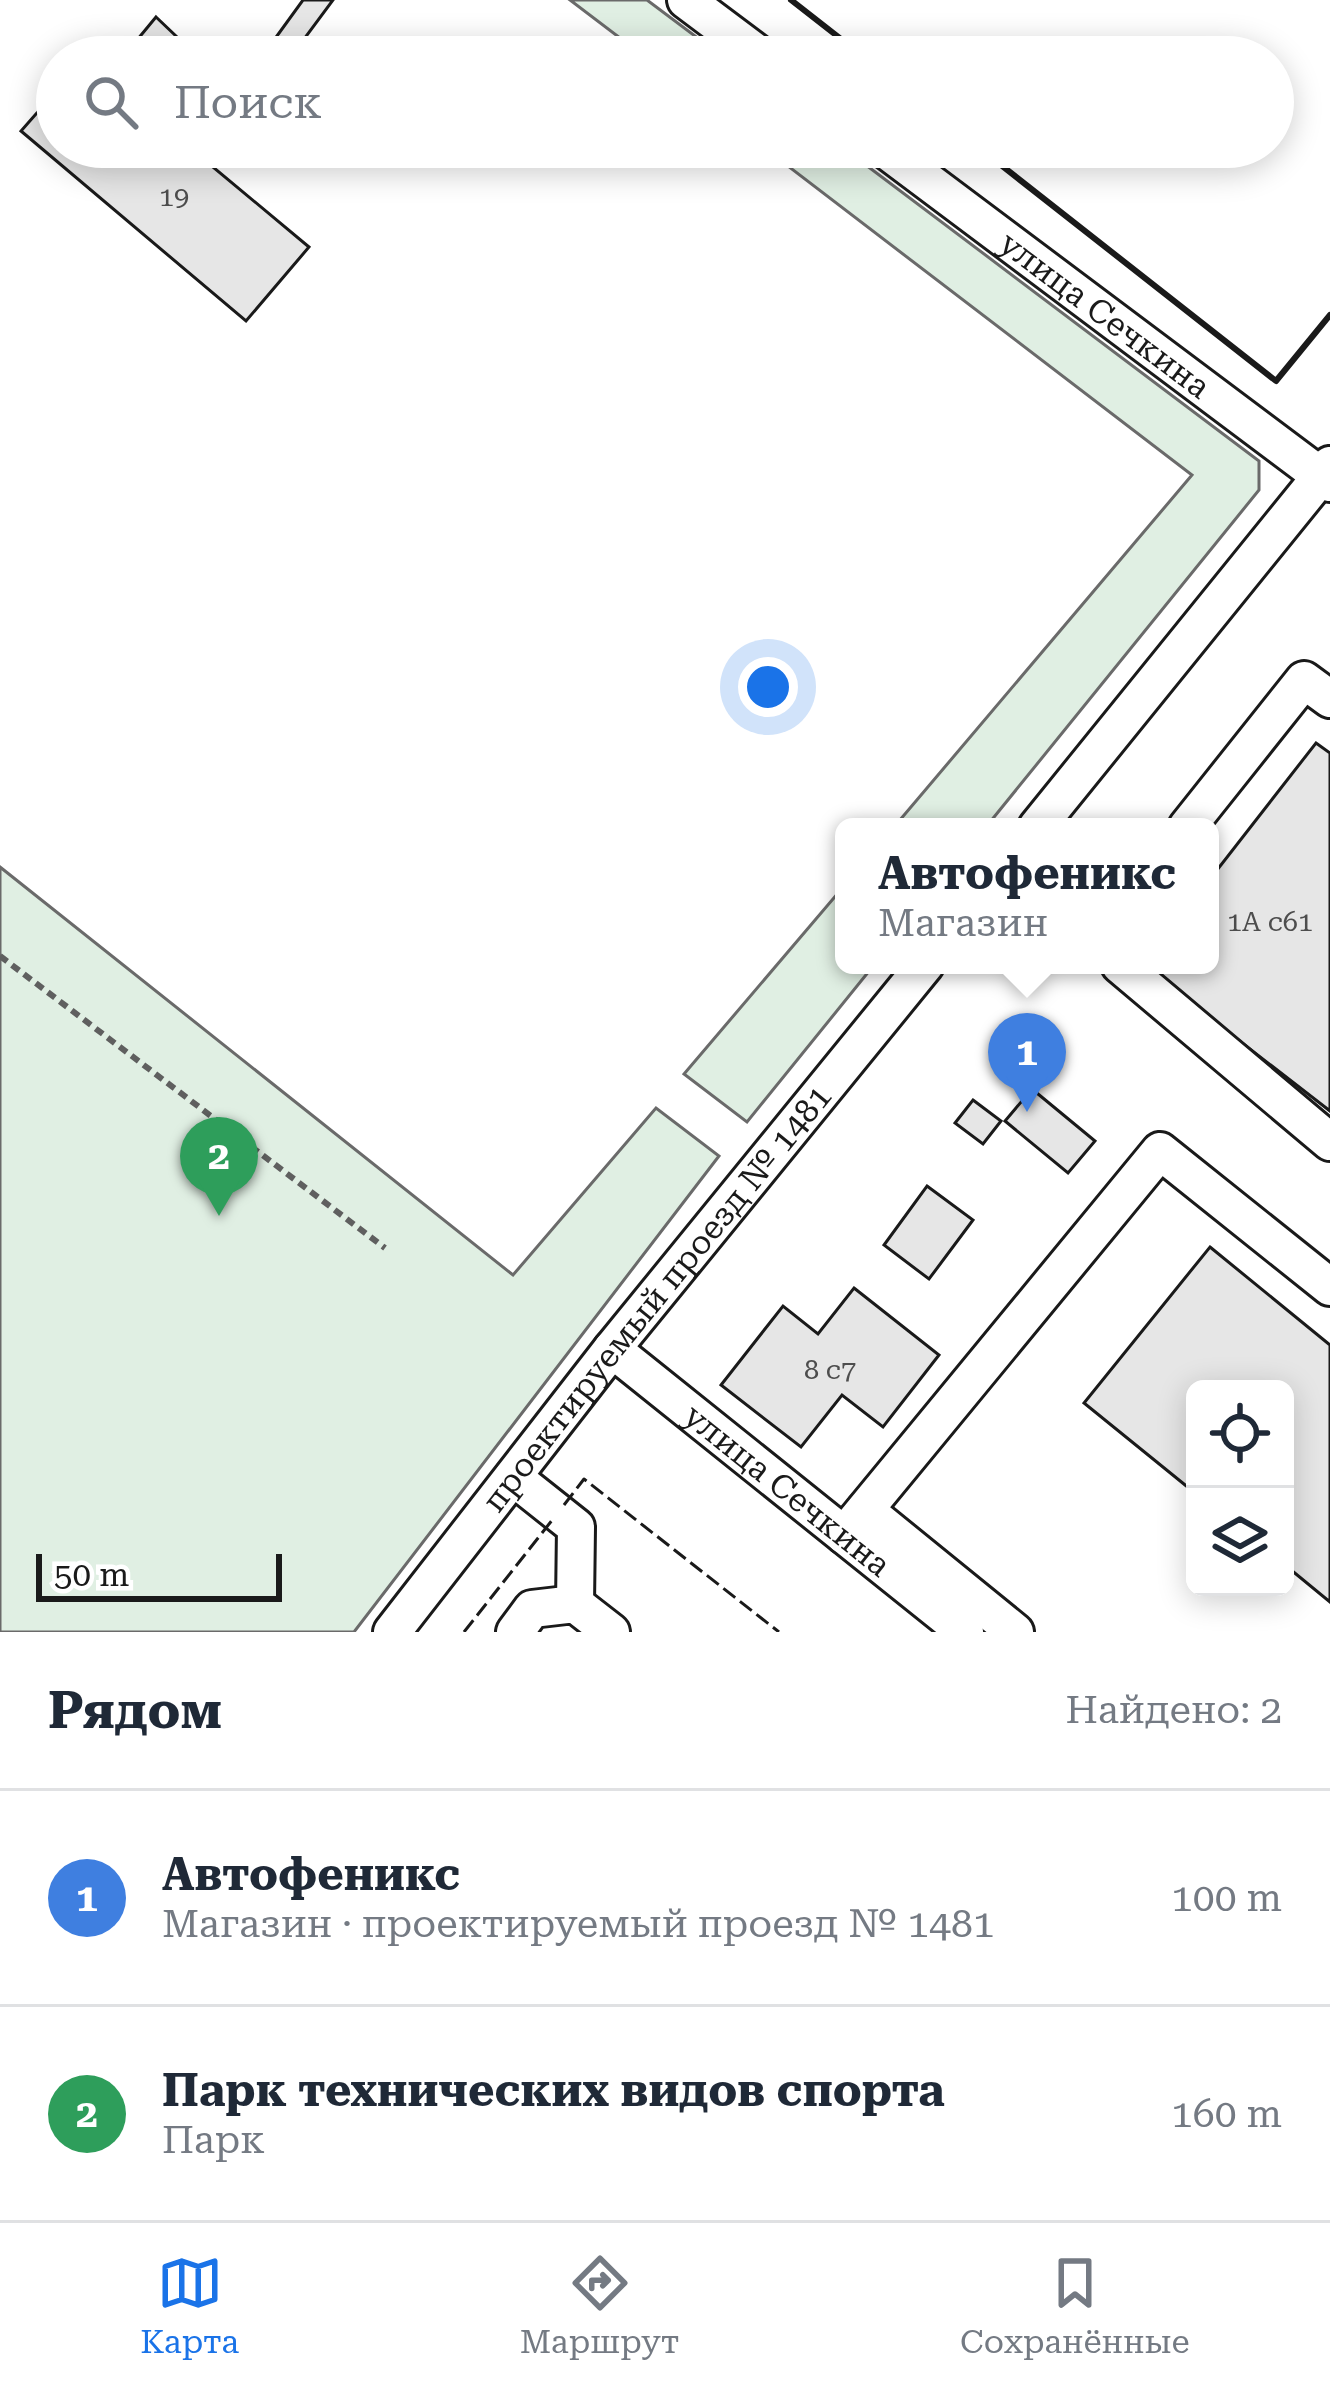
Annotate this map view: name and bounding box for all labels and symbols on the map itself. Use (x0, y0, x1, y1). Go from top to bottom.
house number: 19 (159, 181, 189, 213)
street label: улица Сечкина (992, 223, 1218, 406)
your location (738, 657, 798, 717)
house number: 1А с61 (1227, 906, 1313, 938)
pin: 1 (988, 1013, 1066, 1112)
street label: проектируемый проезд № 1481 (474, 1077, 839, 1519)
pin: 2 (180, 1117, 258, 1216)
house number: 8 с7 (804, 1354, 856, 1386)
street label: улица Сечкина (677, 1395, 899, 1584)
scale bar (36, 1548, 282, 1601)

